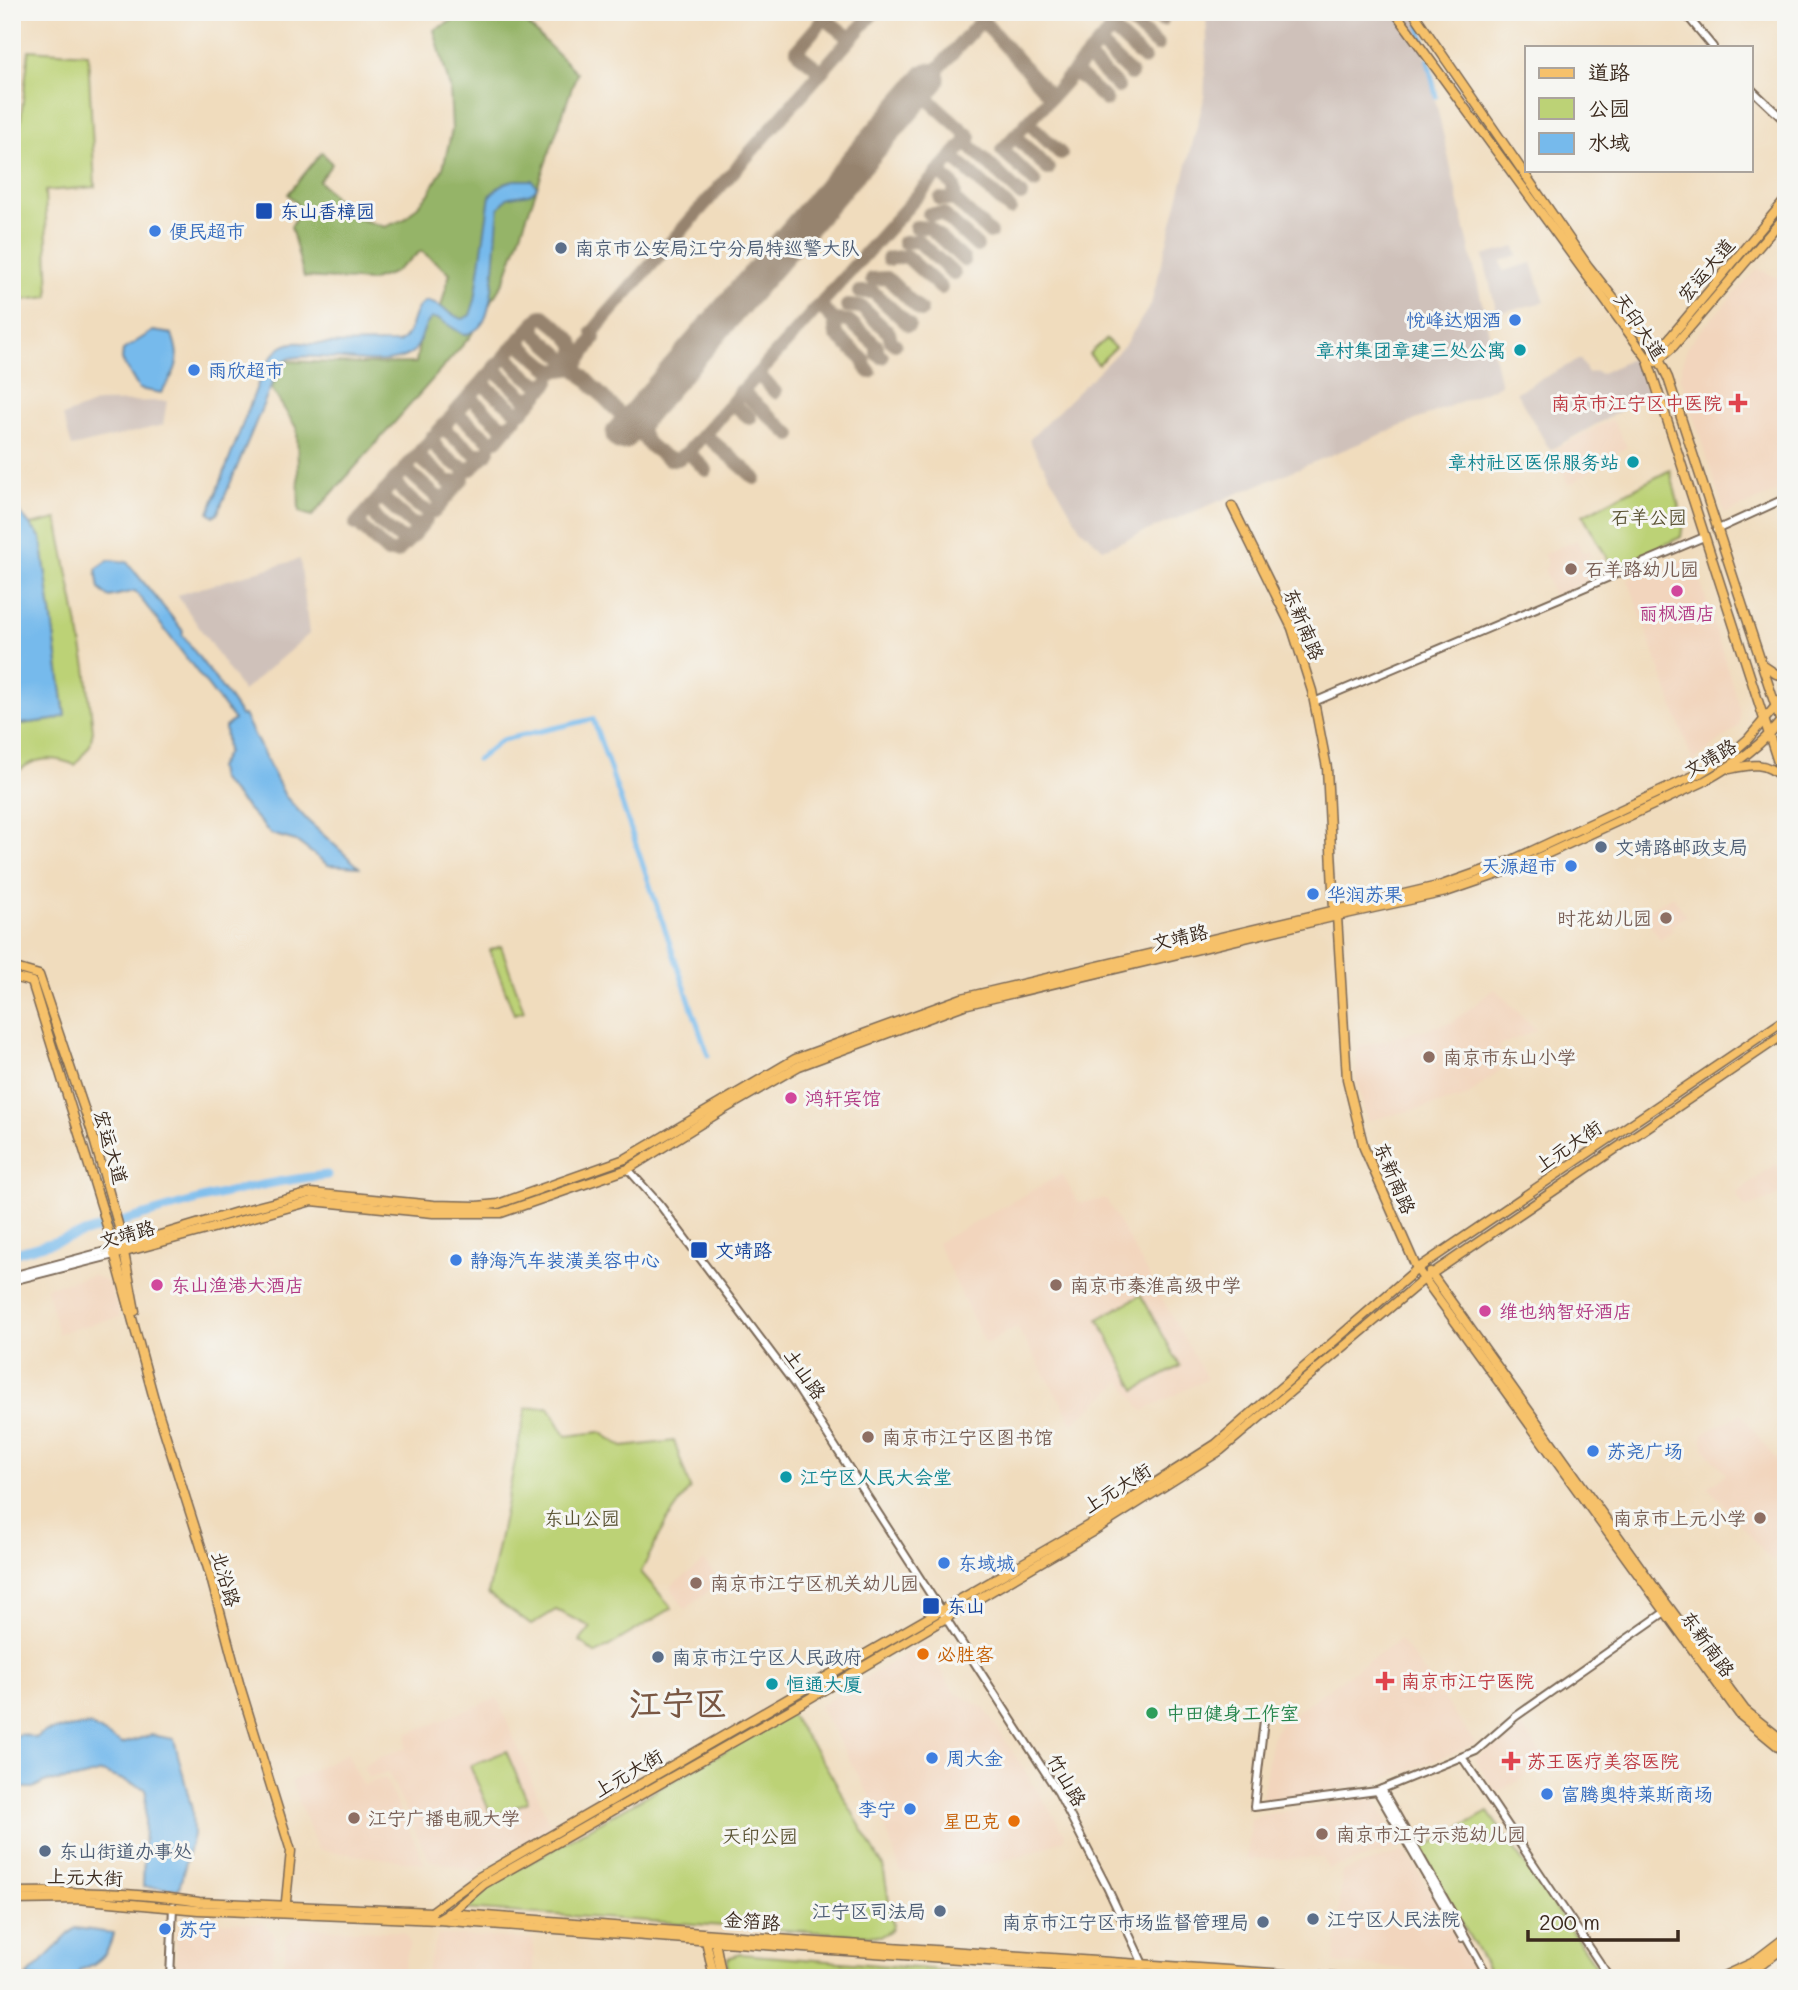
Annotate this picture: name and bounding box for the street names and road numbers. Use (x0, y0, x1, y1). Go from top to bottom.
street label: 宏运大道 (1672, 233, 1740, 307)
street label: 天印大道 (1609, 287, 1672, 364)
street label: 东新南路 (1279, 584, 1330, 664)
street label: 文靖路 (1679, 732, 1741, 783)
street label: 文靖路 (1149, 918, 1210, 955)
street label: 宏运大道 (89, 1107, 134, 1187)
street label: 上元大街 (1529, 1114, 1606, 1177)
street label: 东新南路 (1369, 1138, 1422, 1218)
street label: 文靖路 (96, 1214, 158, 1253)
street label: 土山路 (779, 1343, 832, 1404)
street label: 上元大街 (1078, 1457, 1156, 1518)
street label: 北沿路 (207, 1548, 246, 1610)
street label: 东新南路 (1676, 1606, 1741, 1682)
street label: 上元大街 (589, 1743, 667, 1802)
street label: 竹山路 (1042, 1749, 1093, 1811)
street label: 上元大街 (47, 1863, 123, 1890)
street label: 金箔路 (723, 1906, 781, 1935)

